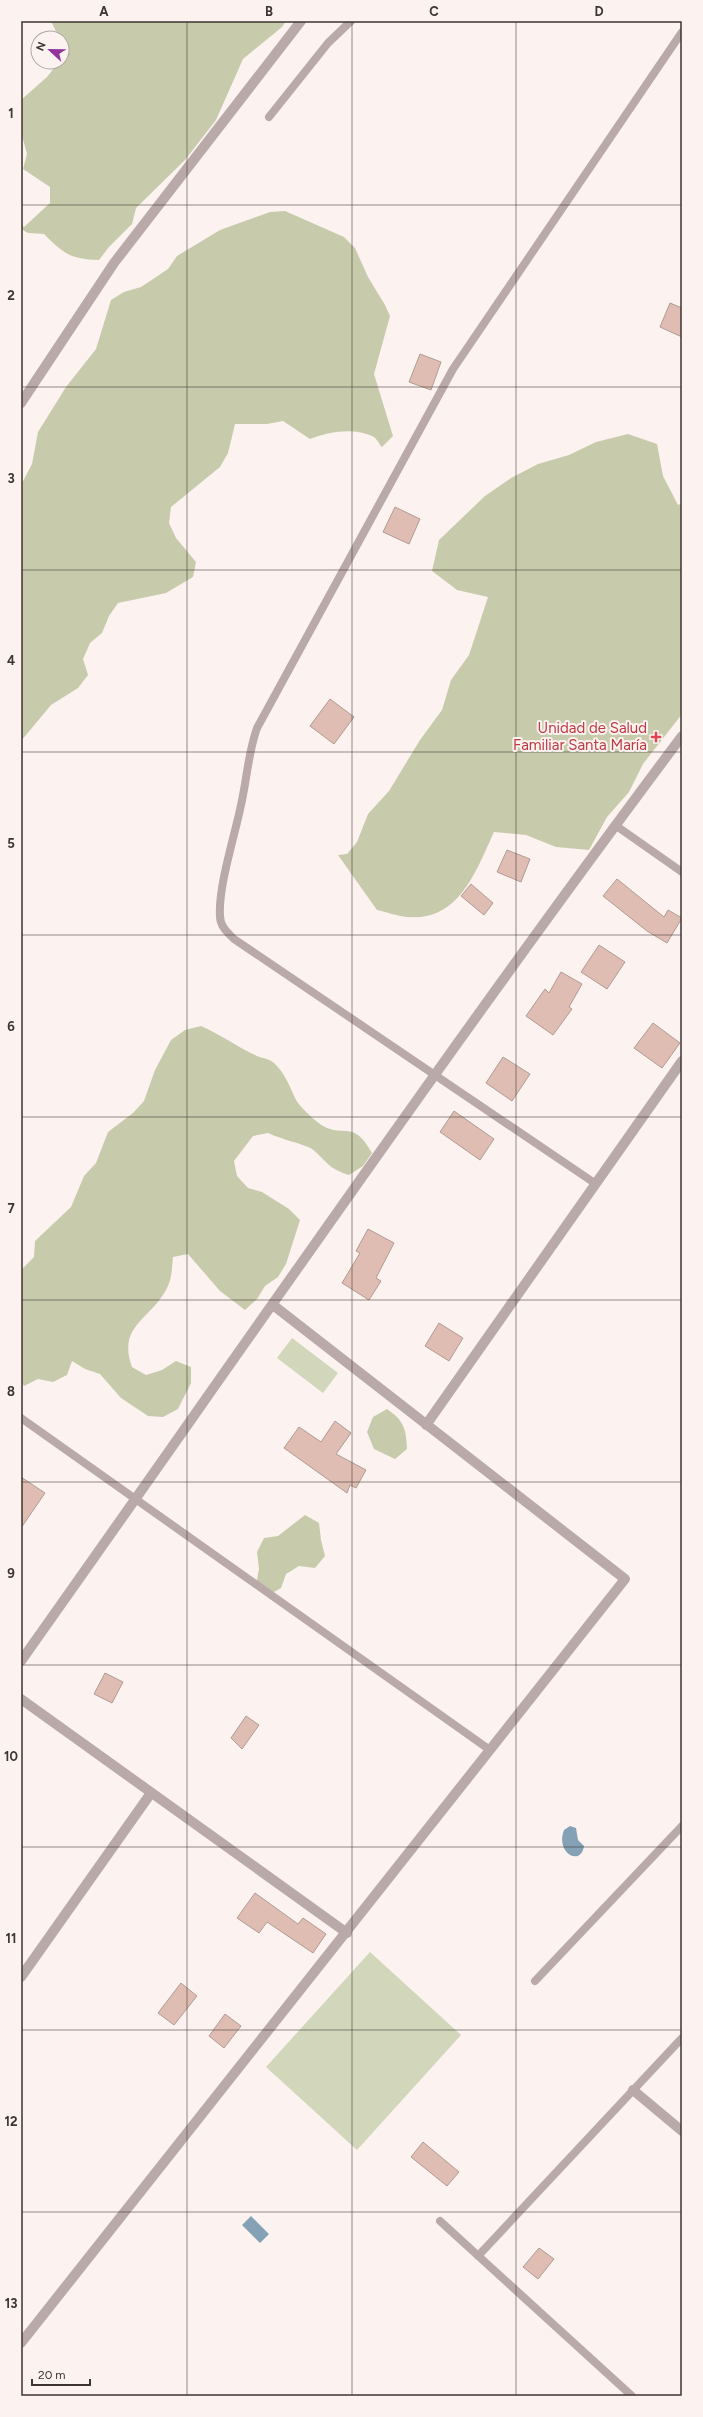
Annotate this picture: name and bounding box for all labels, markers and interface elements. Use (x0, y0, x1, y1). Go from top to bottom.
text: A (99, 4, 109, 19)
text: B (265, 4, 273, 19)
text: C (429, 4, 439, 19)
text: D (594, 4, 604, 19)
north arrow (30, 30, 70, 70)
text: N (34, 40, 49, 53)
text: 1 (8, 106, 14, 121)
text: 2 (7, 288, 15, 303)
text: 3 (7, 471, 15, 486)
text: 4 (7, 653, 15, 668)
place label: Unidad de Salud Familiar Santa María (513, 719, 647, 754)
marker: Unidad de Salud Familiar Santa María (650, 731, 662, 743)
text: 5 (7, 836, 15, 851)
text: 6 (7, 1019, 15, 1034)
text: 7 (7, 1201, 15, 1216)
text: 8 (7, 1384, 15, 1399)
text: 9 (7, 1566, 15, 1581)
text: 10 (4, 1749, 18, 1764)
text: 11 (6, 1931, 16, 1946)
text: 12 (4, 2114, 18, 2129)
text: 13 (5, 2296, 17, 2311)
scale bar (32, 2361, 90, 2387)
text: 20 m (38, 2368, 66, 2382)

